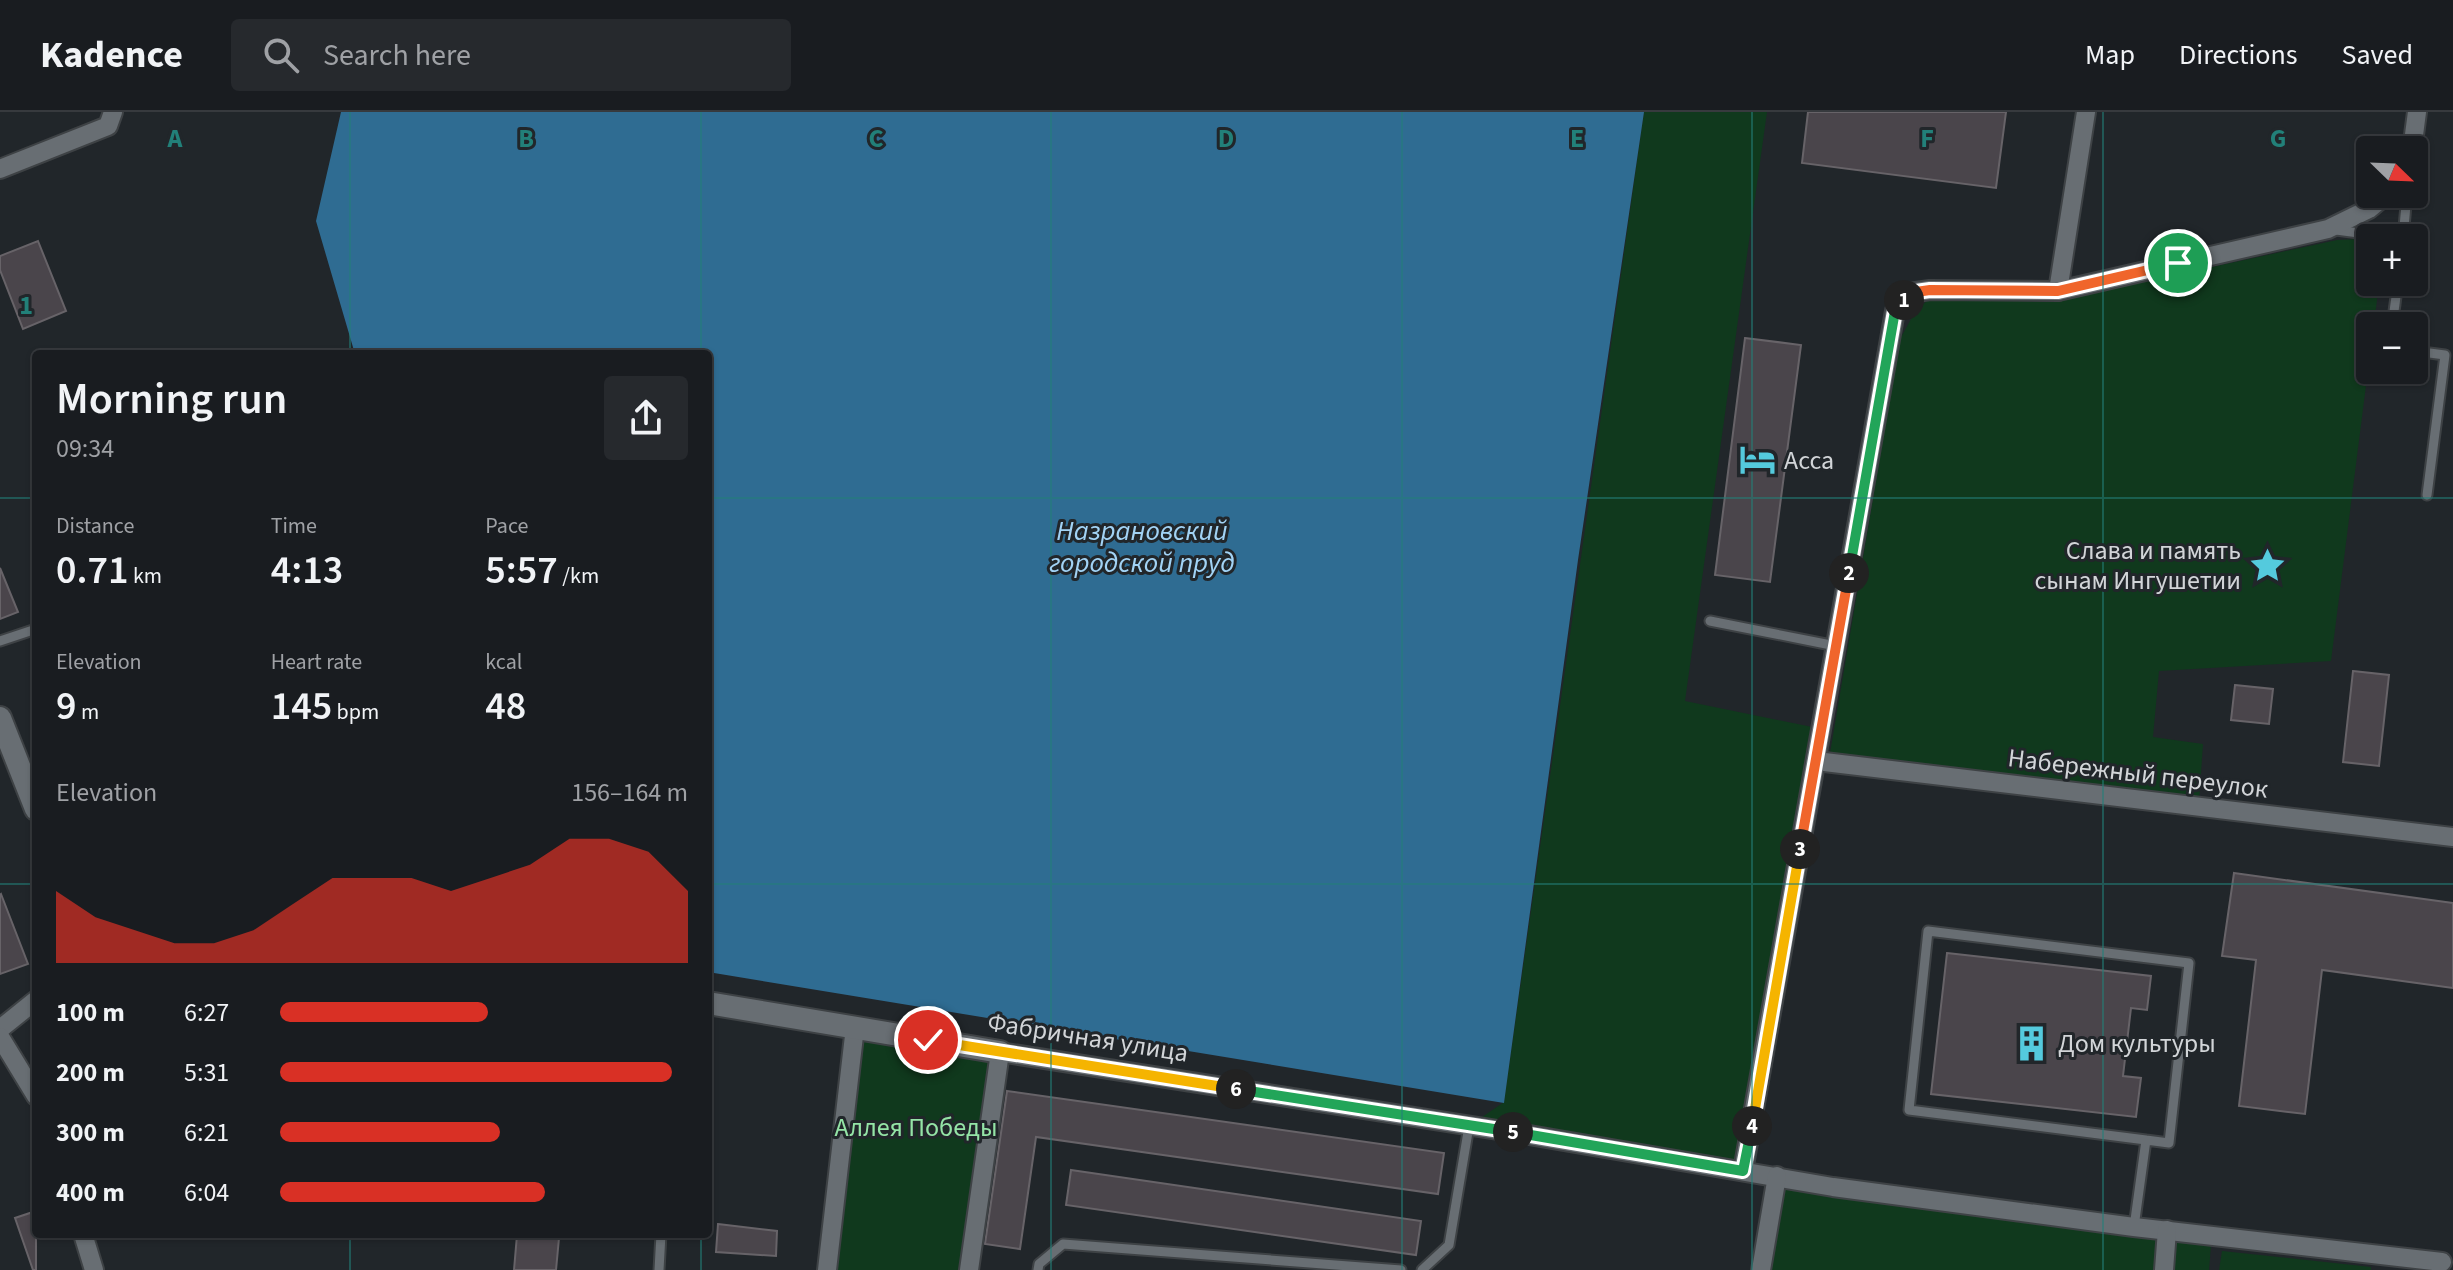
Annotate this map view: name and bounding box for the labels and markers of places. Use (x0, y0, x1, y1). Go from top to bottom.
pin (2144, 229, 2212, 297)
pin: 1 (1884, 280, 1924, 320)
hotel icon: Асса (1739, 441, 1777, 479)
place label: Асса (1784, 442, 1834, 479)
place label: Слава и память сынам Ингушетии (2035, 532, 2241, 599)
place icon: Слава и память сынам Ингушетии (2248, 546, 2286, 584)
pin: 2 (1829, 553, 1869, 593)
pin: 3 (1780, 829, 1820, 869)
pin (894, 1006, 962, 1074)
building icon: Дом культуры (2013, 1024, 2051, 1062)
place label: Дом культуры (2058, 1025, 2216, 1062)
pin: 6 (1216, 1069, 1256, 1109)
pin: 4 (1732, 1106, 1772, 1146)
pin: 5 (1493, 1112, 1533, 1152)

